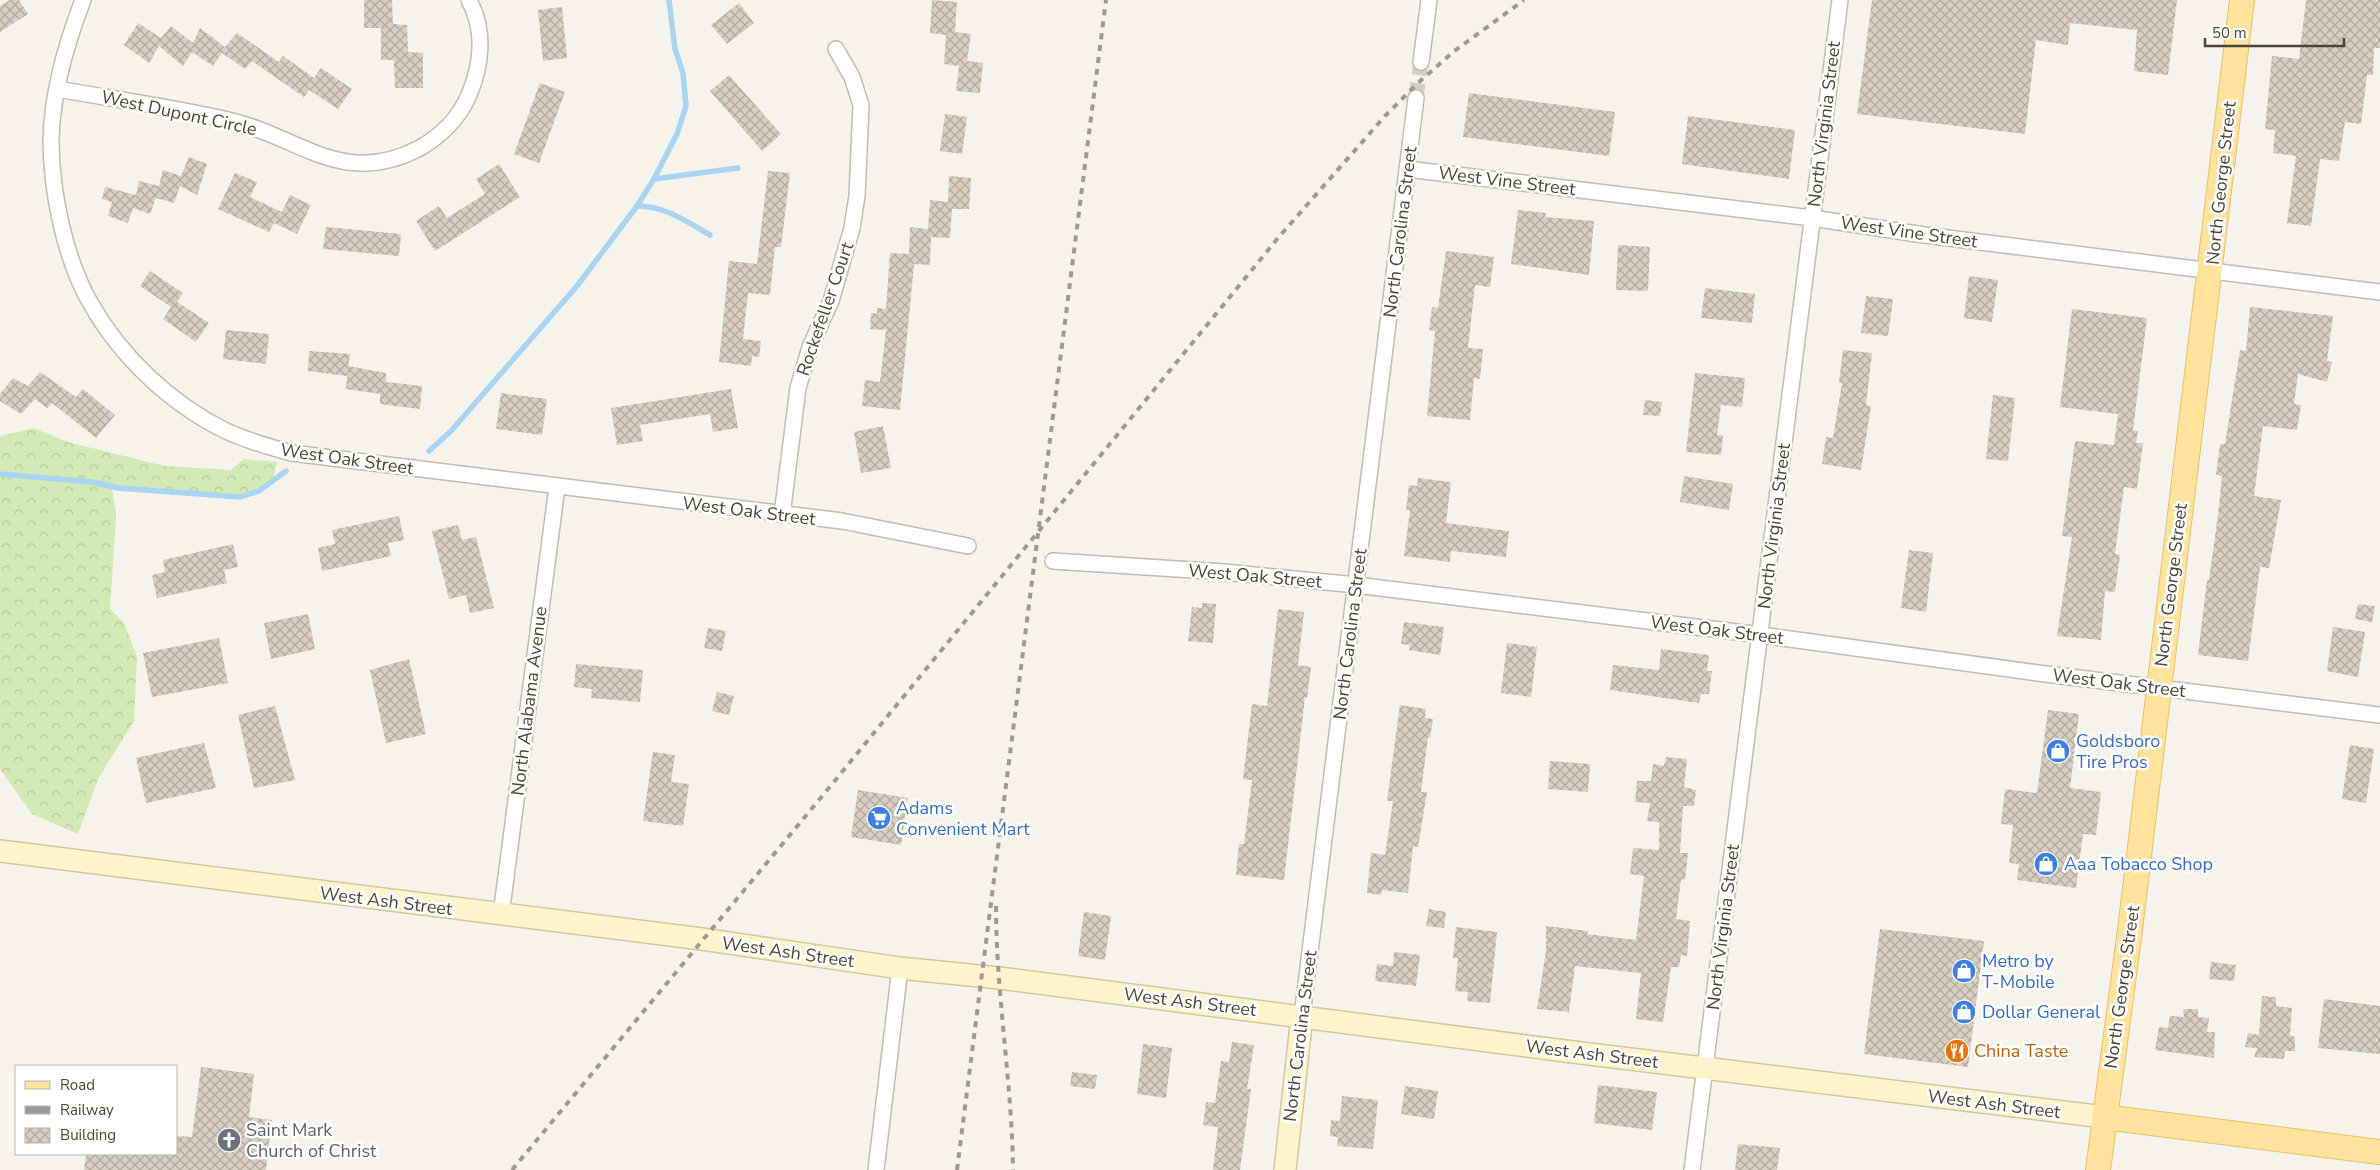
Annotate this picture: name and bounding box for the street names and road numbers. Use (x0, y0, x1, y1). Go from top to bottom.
street label: North Virginia Street (1802, 39, 1846, 208)
street label: West Dupont Circle (99, 85, 259, 141)
street label: North George Street (2200, 99, 2242, 266)
street label: North Carolina Street (1378, 144, 1422, 319)
street label: West Vine Street (1437, 161, 1578, 201)
street label: West Vine Street (1839, 211, 1980, 254)
street label: Rockefeller Court (791, 238, 859, 379)
street label: West Oak Street (279, 438, 416, 480)
street label: North Virginia Street (1752, 441, 1796, 610)
street label: West Oak Street (681, 491, 818, 531)
street label: North George Street (2149, 501, 2193, 668)
street label: North Carolina Street (1328, 546, 1372, 721)
street label: West Oak Street (1187, 558, 1323, 594)
street label: North Alabama Avenue (505, 605, 553, 797)
street label: West Oak Street (1649, 610, 1786, 650)
street label: West Oak Street (2051, 663, 2188, 703)
street label: North Virginia Street (1701, 842, 1745, 1011)
street label: West Ash Street (318, 881, 454, 921)
street label: North George Street (2099, 903, 2145, 1070)
street label: West Ash Street (720, 931, 856, 973)
street label: North Carolina Street (1278, 948, 1322, 1123)
street label: West Ash Street (1122, 982, 1258, 1022)
street label: West Ash Street (1524, 1034, 1660, 1074)
street label: West Ash Street (1926, 1084, 2062, 1124)

